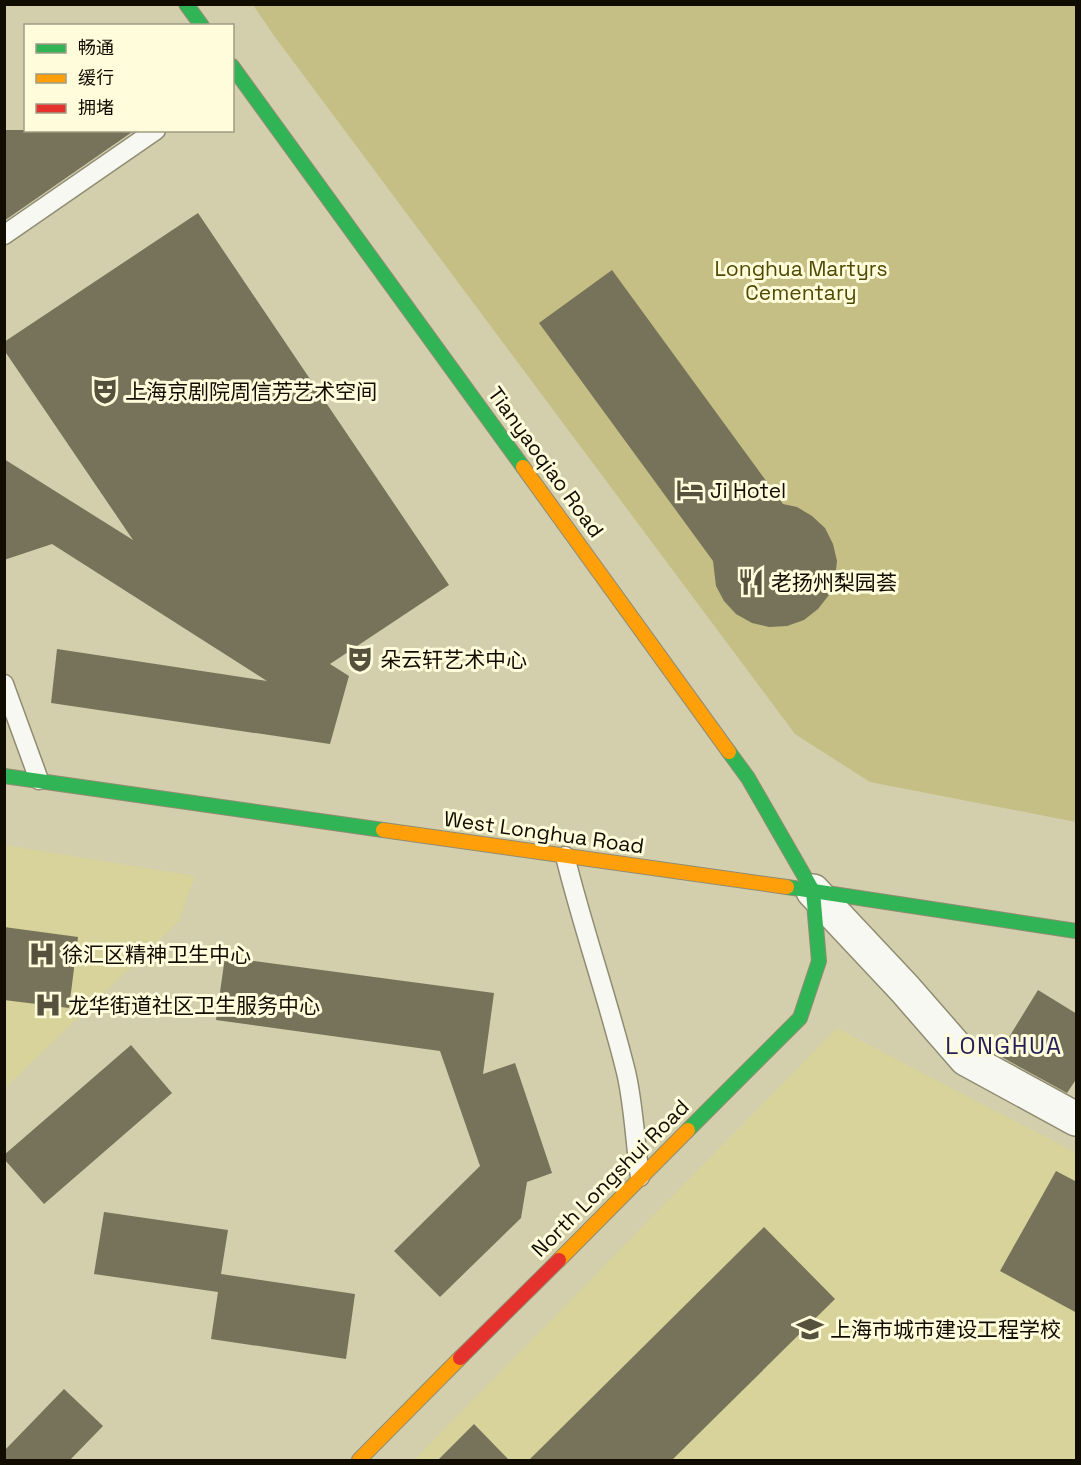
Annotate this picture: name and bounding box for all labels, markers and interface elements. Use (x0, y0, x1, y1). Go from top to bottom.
legend (24, 24, 234, 132)
text: 畅通 (78, 36, 114, 59)
text: 缓行 (78, 66, 114, 89)
text: 拥堵 (78, 96, 114, 119)
park label: Longhua Martyrs Cementary (714, 255, 888, 306)
theatre icon: 上海京剧院周信芳艺术空间 (90, 376, 120, 406)
place label: 上海京剧院周信芳艺术空间 (125, 378, 377, 405)
street label: Tianyaoqiao Road (482, 381, 610, 543)
hotel icon: Ji Hotel (675, 475, 705, 505)
place label: Ji Hotel (710, 477, 786, 504)
restaurant icon: 老扬州梨园荟 (736, 567, 766, 597)
place label: 老扬州梨园荟 (771, 569, 897, 596)
theatre icon: 朵云轩艺术中心 (345, 644, 375, 674)
place label: 朵云轩艺术中心 (380, 646, 527, 673)
street label: West Longhua Road (442, 805, 646, 859)
hospital icon: 徐汇区精神卫生中心 (27, 939, 57, 969)
place label: 徐汇区精神卫生中心 (62, 941, 251, 968)
hospital icon: 龙华街道社区卫生服务中心 (33, 990, 63, 1020)
place label: 龙华街道社区卫生服务中心 (68, 992, 320, 1019)
district label: LONGHUA (945, 1030, 1063, 1061)
street label: North Longshui Road (525, 1093, 695, 1263)
school or university icon: 上海市城市建设工程学校 (795, 1314, 825, 1344)
place label: 上海市城市建设工程学校 (830, 1316, 1061, 1343)

